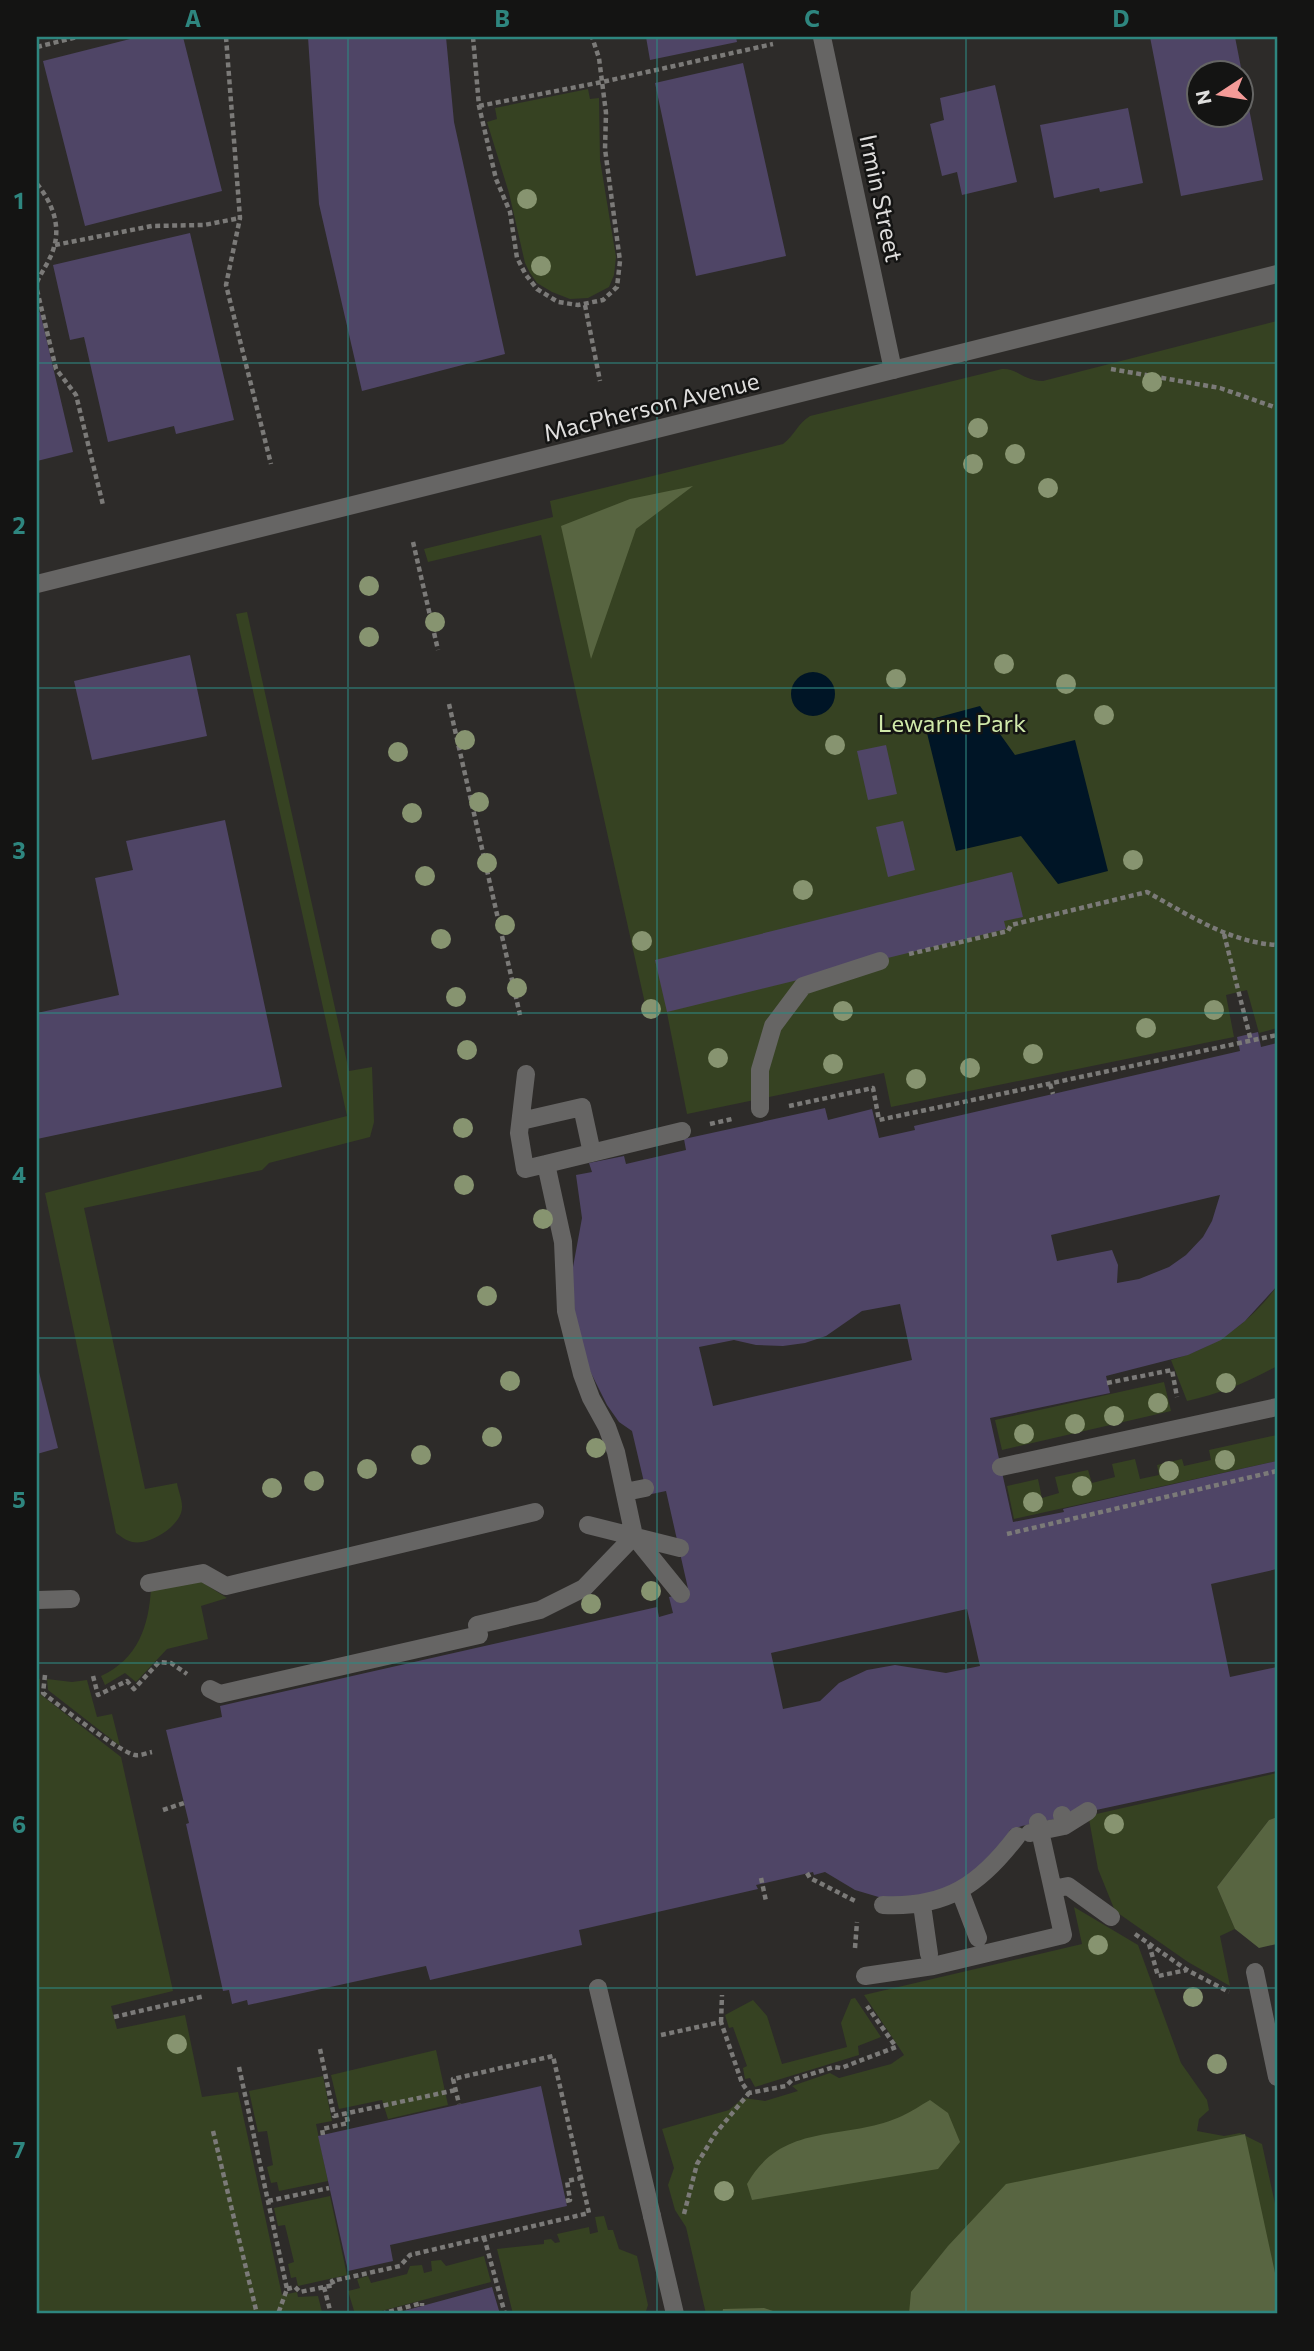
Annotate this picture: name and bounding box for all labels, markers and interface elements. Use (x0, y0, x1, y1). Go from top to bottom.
text: A (185, 4, 202, 32)
text: B (494, 4, 510, 32)
text: C (804, 4, 820, 32)
text: D (1113, 4, 1130, 32)
north arrow (1184, 60, 1254, 130)
text: N (1190, 88, 1216, 107)
street label: Irmin Street (854, 132, 910, 265)
text: 1 (14, 186, 24, 214)
street label: MacPherson Avenue (540, 365, 762, 447)
text: 2 (12, 511, 26, 539)
park label: Lewarne Park (878, 708, 1026, 737)
text: 3 (12, 836, 26, 864)
text: 4 (12, 1160, 26, 1188)
text: 5 (12, 1485, 26, 1513)
text: 6 (12, 1810, 26, 1838)
text: 7 (13, 2135, 25, 2163)

